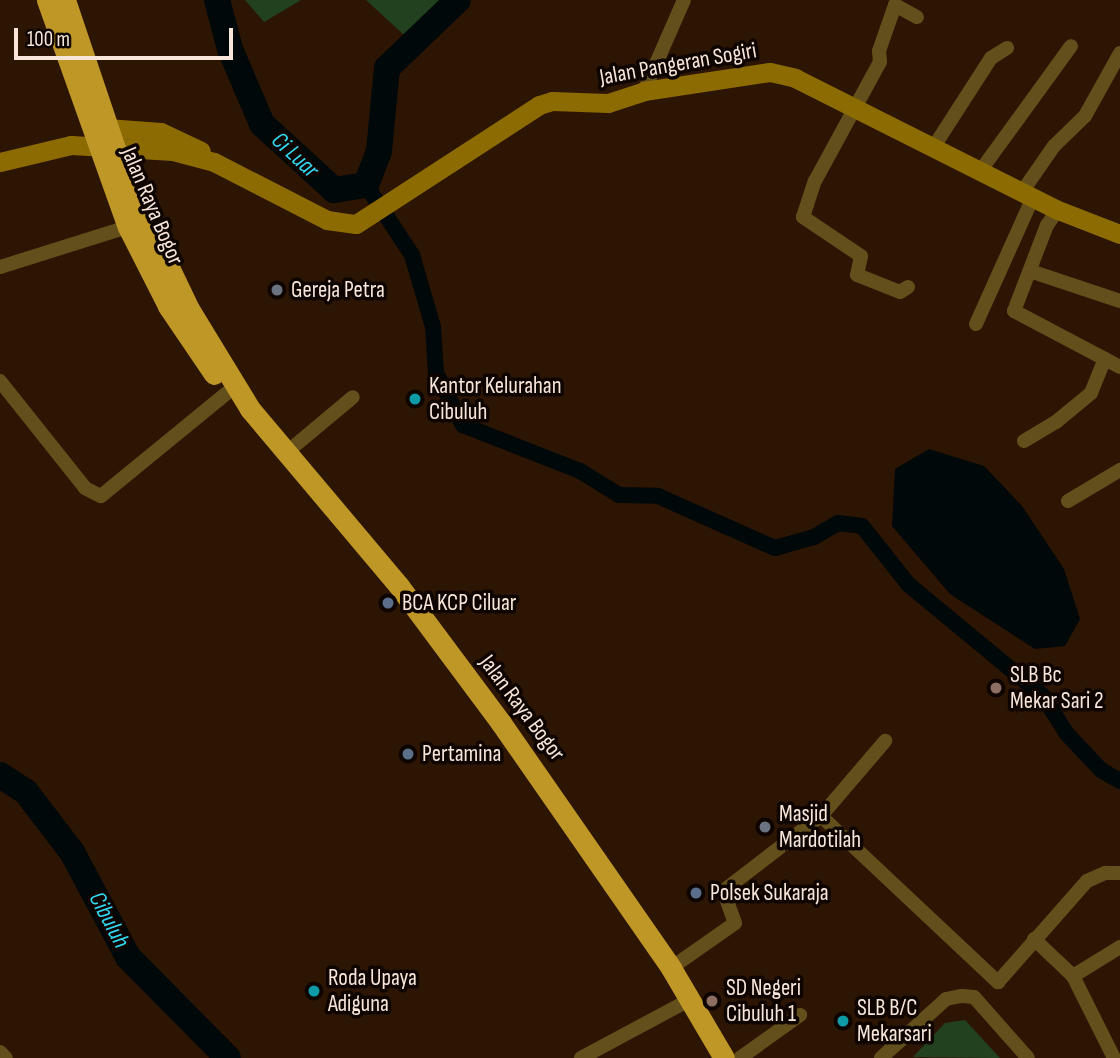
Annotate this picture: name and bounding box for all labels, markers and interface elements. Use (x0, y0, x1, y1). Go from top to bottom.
scale bar (18, 14, 236, 58)
text: 100 m (27, 27, 70, 52)
street label: Jalan Pangeran Sogiri (597, 37, 759, 91)
water label: Ci Luar (265, 126, 325, 184)
street label: Jalan Raya Bogor (115, 143, 189, 269)
place label: Gereja Petra (291, 276, 385, 304)
marker: Gereja Petra (269, 282, 285, 298)
place label: Kantor Kelurahan Cibuluh (429, 372, 562, 426)
marker: Kantor Kelurahan Cibuluh (407, 391, 423, 407)
place label: BCA KCP Ciluar (402, 589, 516, 617)
marker: BCA KCP Ciluar (380, 595, 396, 611)
street label: Jalan Raya Bogor (473, 650, 571, 766)
place label: SLB Bc Mekar Sari 2 (1010, 661, 1104, 715)
marker: SLB Bc Mekar Sari 2 (988, 680, 1004, 696)
place label: Pertamina (422, 740, 501, 768)
marker: Pertamina (400, 746, 416, 762)
place label: Masjid Mardotilah (779, 800, 861, 854)
marker: Masjid Mardotilah (757, 819, 773, 835)
place label: Polsek Sukaraja (710, 879, 829, 907)
marker: Polsek Sukaraja (688, 885, 704, 901)
water label: Cibuluh (82, 887, 136, 953)
place label: Roda Upaya Adiguna (328, 964, 417, 1018)
place label: SD Negeri Cibuluh 1 (726, 974, 801, 1028)
marker: Roda Upaya Adiguna (306, 983, 322, 999)
marker: SD Negeri Cibuluh 1 (704, 993, 720, 1009)
place label: SLB B/C Mekarsari (857, 994, 932, 1048)
marker: SLB B/C Mekarsari (835, 1013, 851, 1029)

